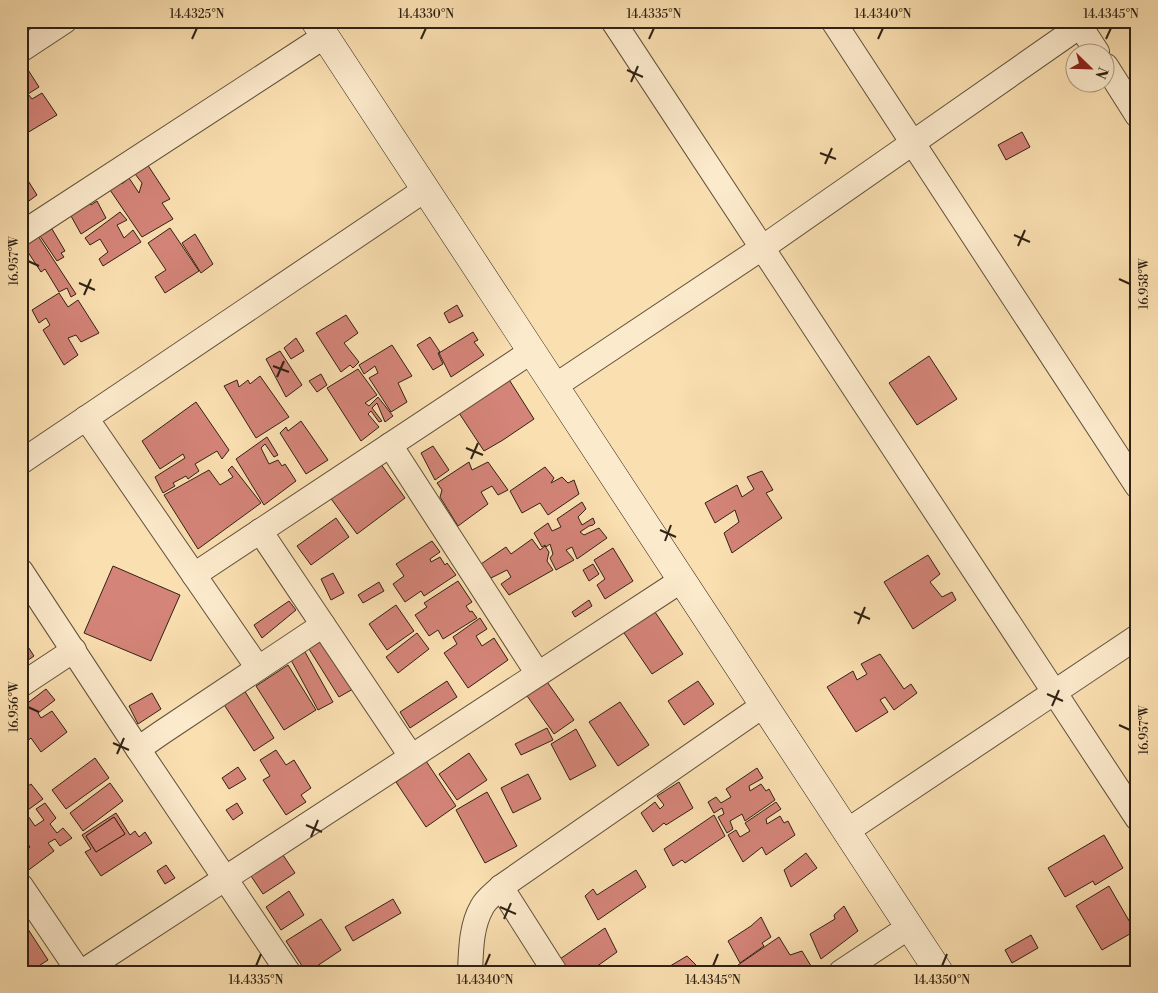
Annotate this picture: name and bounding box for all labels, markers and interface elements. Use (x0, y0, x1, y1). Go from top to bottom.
text: 14.4325°N (169, 7, 225, 22)
text: 14.4330°N (398, 7, 454, 22)
text: 14.4335°N (627, 7, 681, 22)
text: 14.4340°N (855, 7, 912, 22)
text: 14.4345°N (1083, 7, 1139, 22)
north arrow (1066, 42, 1116, 92)
text: N (1091, 64, 1111, 81)
text: 16.957°W (7, 235, 22, 286)
text: 16.958°W (1137, 257, 1152, 310)
text: 16.956°W (7, 680, 22, 733)
text: 16.957°W (1137, 704, 1152, 755)
text: 14.4335°N (229, 973, 283, 988)
text: 14.4340°N (457, 973, 514, 988)
text: 14.4345°N (685, 973, 741, 988)
text: 14.4350°N (914, 973, 970, 988)

